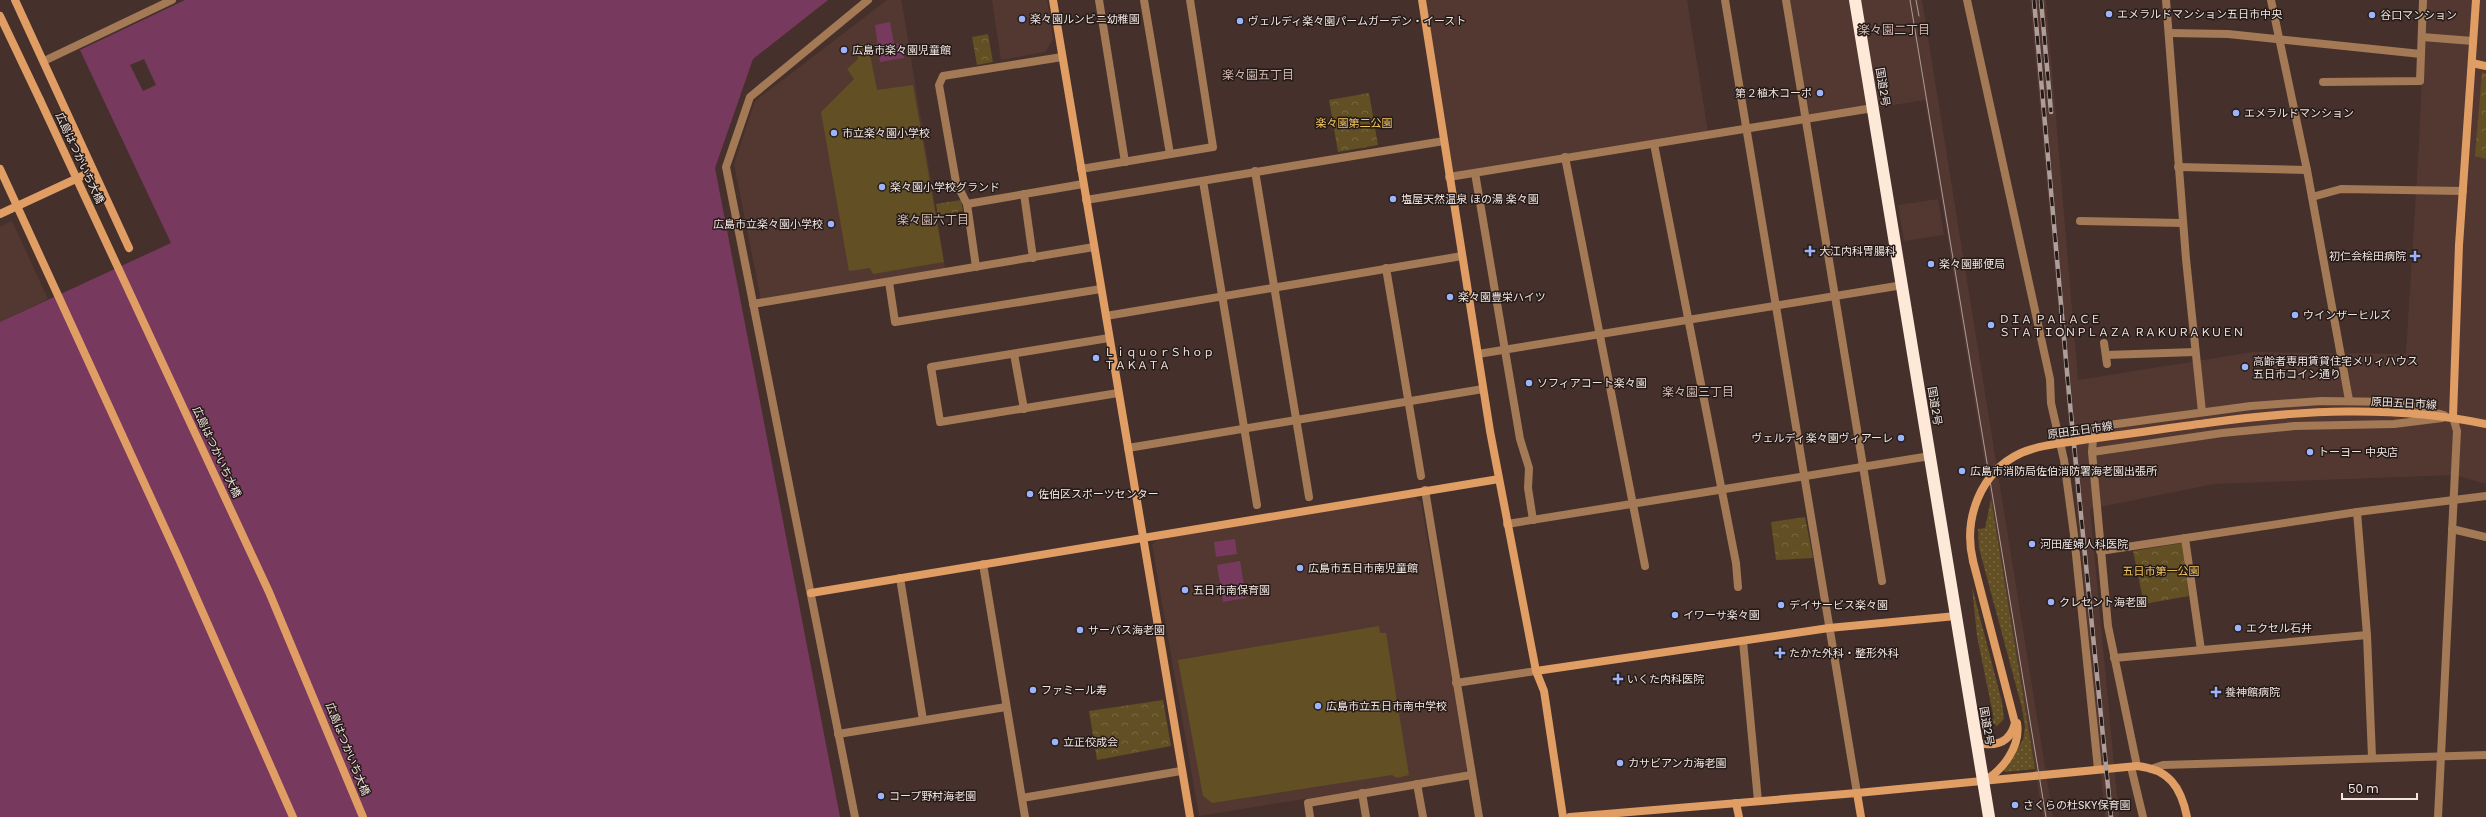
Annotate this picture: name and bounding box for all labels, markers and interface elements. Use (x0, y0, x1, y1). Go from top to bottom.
place label: エメラルドマンション五日市中央 (2117, 6, 2283, 22)
place label: 谷口マンション (2380, 7, 2457, 23)
marker: エメラルドマンション五日市中央 (2104, 9, 2114, 19)
marker: 谷口マンション (2367, 10, 2377, 20)
place label: 楽々園ルンビニ幼稚園 (1030, 11, 1140, 27)
place label: ヴェルディ楽々園パームガーデン・イースト (1248, 13, 1466, 29)
marker: 楽々園ルンビニ幼稚園 (1017, 14, 1027, 24)
marker: ヴェルディ楽々園パームガーデン・イースト (1235, 16, 1245, 26)
district label: 楽々園二丁目 (1858, 21, 1930, 38)
place label: 広島市楽々園児童館 (852, 42, 951, 58)
marker: 広島市楽々園児童館 (839, 45, 849, 55)
district label: 楽々園五丁目 (1222, 66, 1294, 83)
street label: 国道2号 (1872, 66, 1894, 108)
place label: 第２植木コーポ (1735, 85, 1812, 101)
marker: 第２植木コーポ (1815, 88, 1825, 98)
place label: エメラルドマンション (2244, 105, 2354, 121)
marker: エメラルドマンション (2231, 108, 2241, 118)
street label: 広島はつかいち大橋 (52, 110, 108, 206)
park label: 楽々園第二公園 (1316, 115, 1393, 131)
place label: 市立楽々園小学校 (842, 125, 930, 141)
marker: 市立楽々園小学校 (829, 128, 839, 138)
place label: 楽々園小学校グランド (890, 179, 1000, 195)
marker: 楽々園小学校グランド (877, 182, 887, 192)
place label: 塩屋天然温泉 ほの湯 楽々園 (1401, 191, 1539, 207)
marker: 塩屋天然温泉 ほの湯 楽々園 (1388, 194, 1398, 204)
district label: 楽々園六丁目 (897, 211, 969, 228)
place label: 広島市立楽々園小学校 (713, 216, 823, 232)
marker: 広島市立楽々園小学校 (826, 219, 836, 229)
place label: 大江内科胃腸科 (1819, 243, 1896, 259)
marker: 大江内科胃腸科 (1804, 245, 1816, 257)
place label: 初仁会桧田病院 (2329, 248, 2406, 264)
marker: 初仁会桧田病院 (2409, 250, 2421, 262)
place label: 楽々園郵便局 (1939, 256, 2005, 272)
marker: 楽々園郵便局 (1926, 259, 1936, 269)
place label: 楽々園豊栄ハイツ (1458, 289, 1546, 305)
marker: 楽々園豊栄ハイツ (1445, 292, 1455, 302)
place label: ウインザーヒルズ (2303, 307, 2391, 323)
marker: ウインザーヒルズ (2290, 310, 2300, 320)
place label: ＤＩＡ ＰＡＬＡＣＥ ＳＴＡＴＩＯＮＰＬＡＺＡ ＲＡＫＵＲＡＫＵＥＮ (1999, 311, 2244, 340)
marker: ＤＩＡ ＰＡＬＡＣＥ ＳＴＡＴＩＯＮＰＬＡＺＡ ＲＡＫＵＲＡＫＵＥＮ (1986, 320, 1996, 330)
place label: ＬｉｑｕｏｒＳｈｏｐ ＴＡＫＡＴＡ (1104, 344, 1214, 373)
marker: ＬｉｑｕｏｒＳｈｏｐ ＴＡＫＡＴＡ (1091, 353, 1101, 363)
place label: 高齢者専用賃貸住宅メリィハウス 五日市コイン通り (2253, 353, 2418, 382)
marker: 高齢者専用賃貸住宅メリィハウス 五日市コイン通り (2240, 362, 2250, 372)
place label: ソフィアコート楽々園 (1537, 375, 1647, 391)
marker: ソフィアコート楽々園 (1524, 378, 1534, 388)
district label: 楽々園三丁目 (1662, 383, 1734, 400)
street label: 国道2号 (1924, 385, 1946, 427)
street label: 原田五日市線 (2371, 393, 2437, 413)
street label: 広島はつかいち大橋 (189, 404, 245, 500)
street label: 原田五日市線 (2046, 417, 2114, 443)
place label: ヴェルディ楽々園ヴィアーレ (1751, 430, 1893, 446)
marker: ヴェルディ楽々園ヴィアーレ (1896, 433, 1906, 443)
place label: トーヨー 中央店 (2318, 444, 2398, 460)
marker: トーヨー 中央店 (2305, 447, 2315, 457)
place label: 広島市消防局佐伯消防署海老園出張所 (1970, 463, 2158, 479)
marker: 広島市消防局佐伯消防署海老園出張所 (1957, 466, 1967, 476)
place label: 佐伯区スポーツセンター (1038, 486, 1159, 502)
marker: 佐伯区スポーツセンター (1025, 489, 1035, 499)
place label: 河田産婦人科医院 (2040, 536, 2128, 552)
marker: 河田産婦人科医院 (2027, 539, 2037, 549)
place label: 広島市五日市南児童館 (1308, 560, 1418, 576)
marker: 広島市五日市南児童館 (1295, 563, 1305, 573)
park label: 五日市第一公園 (2123, 563, 2200, 579)
place label: 五日市南保育園 (1193, 582, 1270, 598)
marker: 五日市南保育園 (1180, 585, 1190, 595)
place label: クレセント海老園 (2059, 594, 2147, 610)
place label: デイサービス楽々園 (1789, 597, 1888, 613)
marker: クレセント海老園 (2046, 597, 2056, 607)
marker: デイサービス楽々園 (1776, 600, 1786, 610)
place label: イワーサ楽々園 (1683, 607, 1760, 623)
marker: イワーサ楽々園 (1670, 610, 1680, 620)
place label: エクセル石井 (2246, 620, 2312, 636)
place label: サーパス海老園 (1088, 622, 1165, 638)
marker: エクセル石井 (2233, 623, 2243, 633)
marker: サーパス海老園 (1075, 625, 1085, 635)
place label: たかた外科・整形外科 (1789, 645, 1899, 661)
marker: たかた外科・整形外科 (1774, 647, 1786, 659)
place label: いくた内科医院 (1627, 671, 1704, 687)
marker: いくた内科医院 (1612, 673, 1624, 685)
place label: ファミール寿 (1041, 682, 1107, 698)
place label: 養神館病院 (2225, 684, 2280, 700)
marker: ファミール寿 (1028, 685, 1038, 695)
marker: 養神館病院 (2210, 686, 2222, 698)
place label: 広島市立五日市南中学校 (1326, 698, 1447, 714)
street label: 広島はつかいち大橋 (322, 700, 374, 798)
marker: 広島市立五日市南中学校 (1313, 701, 1323, 711)
street label: 国道2号 (1976, 705, 1998, 747)
place label: 立正佼成会 (1063, 734, 1118, 750)
marker: 立正佼成会 (1050, 737, 1060, 747)
place label: カサビアンカ海老園 (1628, 755, 1727, 771)
marker: カサビアンカ海老園 (1615, 758, 1625, 768)
scale bar (2342, 775, 2417, 801)
text: 50 m (2348, 780, 2379, 797)
place label: コープ野村海老園 (889, 788, 976, 804)
marker: コープ野村海老園 (876, 791, 886, 801)
place label: さくらの杜SKY保育園 (2023, 797, 2130, 813)
marker: さくらの杜SKY保育園 (2010, 800, 2020, 810)

